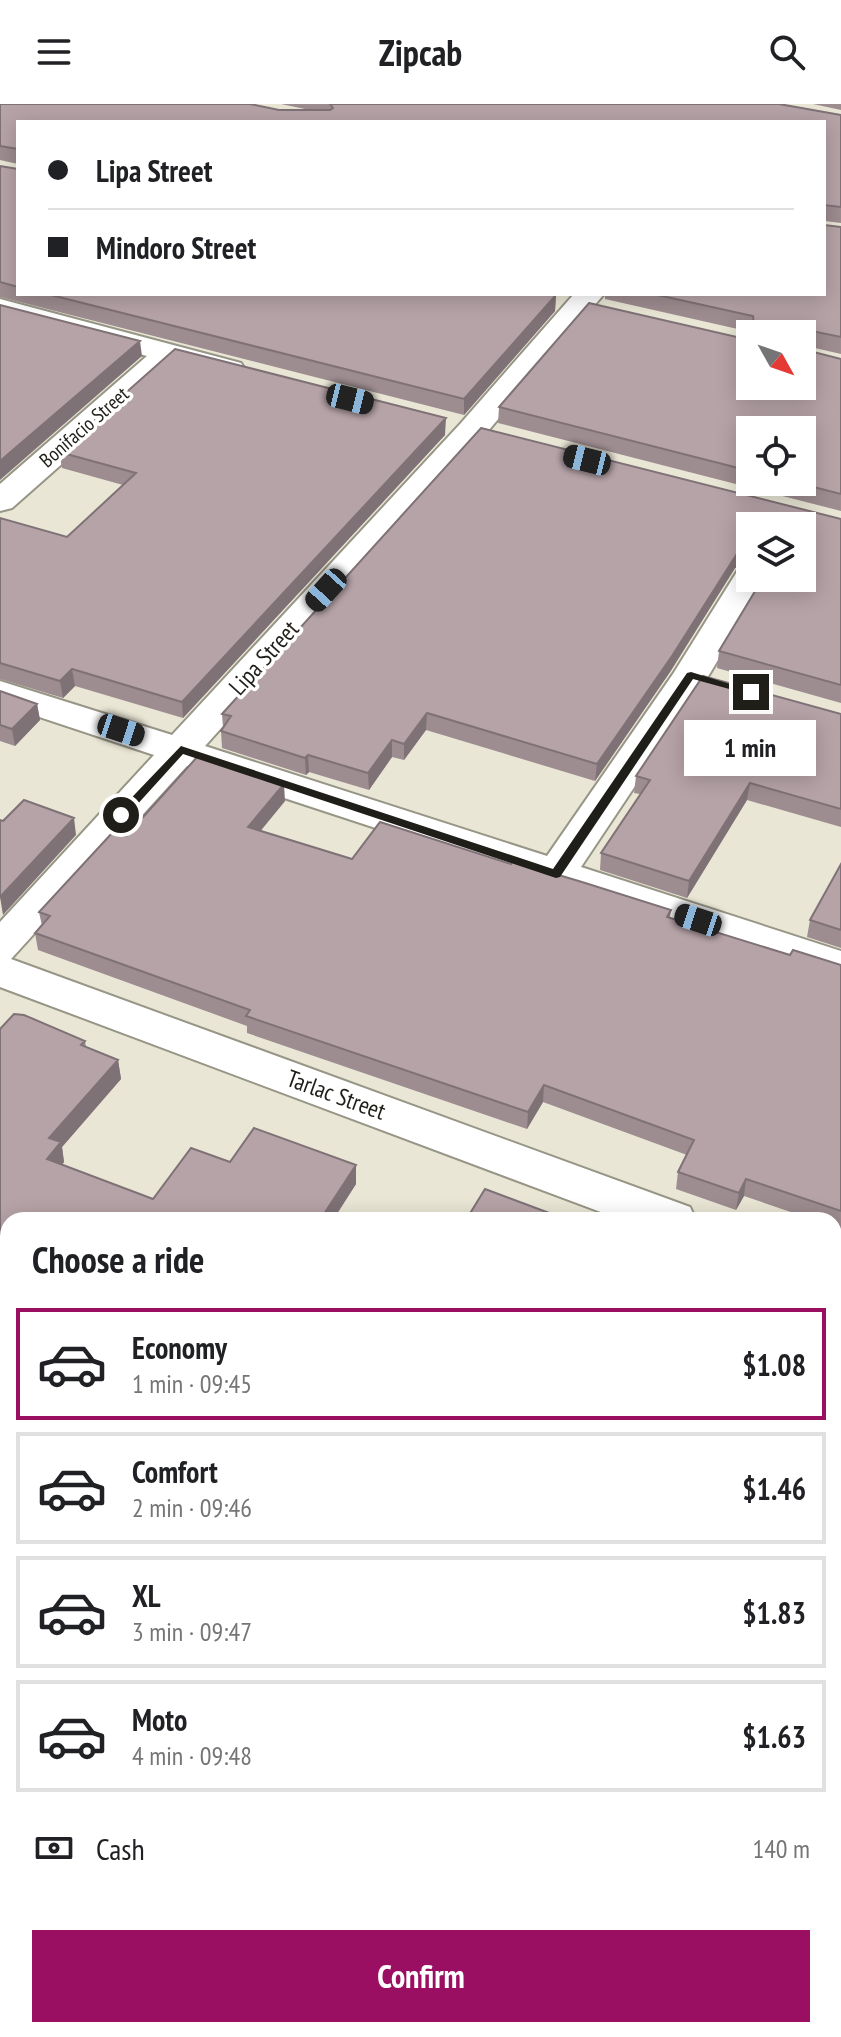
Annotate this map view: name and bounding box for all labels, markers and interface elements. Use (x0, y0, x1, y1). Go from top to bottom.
text: Zipcab (379, 29, 462, 76)
icon: menu (32, 30, 76, 74)
icon: search (765, 30, 809, 74)
text: Lipa Street (96, 151, 213, 190)
text: Mindoro Street (96, 228, 256, 267)
north arrow (736, 320, 816, 400)
map controls (736, 320, 816, 592)
street label: Bonifacio Street (34, 381, 134, 473)
car (324, 382, 376, 416)
button: locate (736, 416, 816, 496)
car (561, 443, 613, 477)
button: layers (736, 512, 816, 592)
car (301, 564, 351, 616)
street label: Lipa Street (222, 614, 306, 701)
route end (733, 674, 769, 710)
car (94, 711, 148, 749)
callout: 1 min (685, 720, 817, 776)
text: 1 min (724, 731, 776, 764)
route start (103, 797, 139, 833)
car (671, 901, 725, 939)
street label: Tarlac Street (283, 1062, 390, 1127)
text: Choose a ride (32, 1236, 204, 1283)
icon: car (36, 1328, 108, 1400)
text: Economy (132, 1328, 227, 1367)
text: $1.08 (742, 1345, 806, 1384)
text: 1 min · 09:45 (132, 1367, 252, 1400)
icon: car (36, 1452, 108, 1524)
text: Comfort (132, 1452, 218, 1491)
text: $1.46 (742, 1469, 806, 1508)
text: 2 min · 09:46 (132, 1491, 252, 1524)
icon: car (36, 1576, 108, 1648)
text: XL (132, 1576, 161, 1615)
text: $1.83 (742, 1593, 806, 1632)
text: 3 min · 09:47 (132, 1615, 252, 1648)
icon: car (36, 1700, 108, 1772)
text: Moto (132, 1700, 187, 1739)
text: $1.63 (742, 1717, 806, 1756)
text: 4 min · 09:48 (132, 1739, 252, 1772)
icon: cash (32, 1826, 76, 1870)
text: Cash (96, 1829, 145, 1868)
text: 140 m (752, 1832, 810, 1865)
button: Confirm (32, 1930, 810, 2022)

